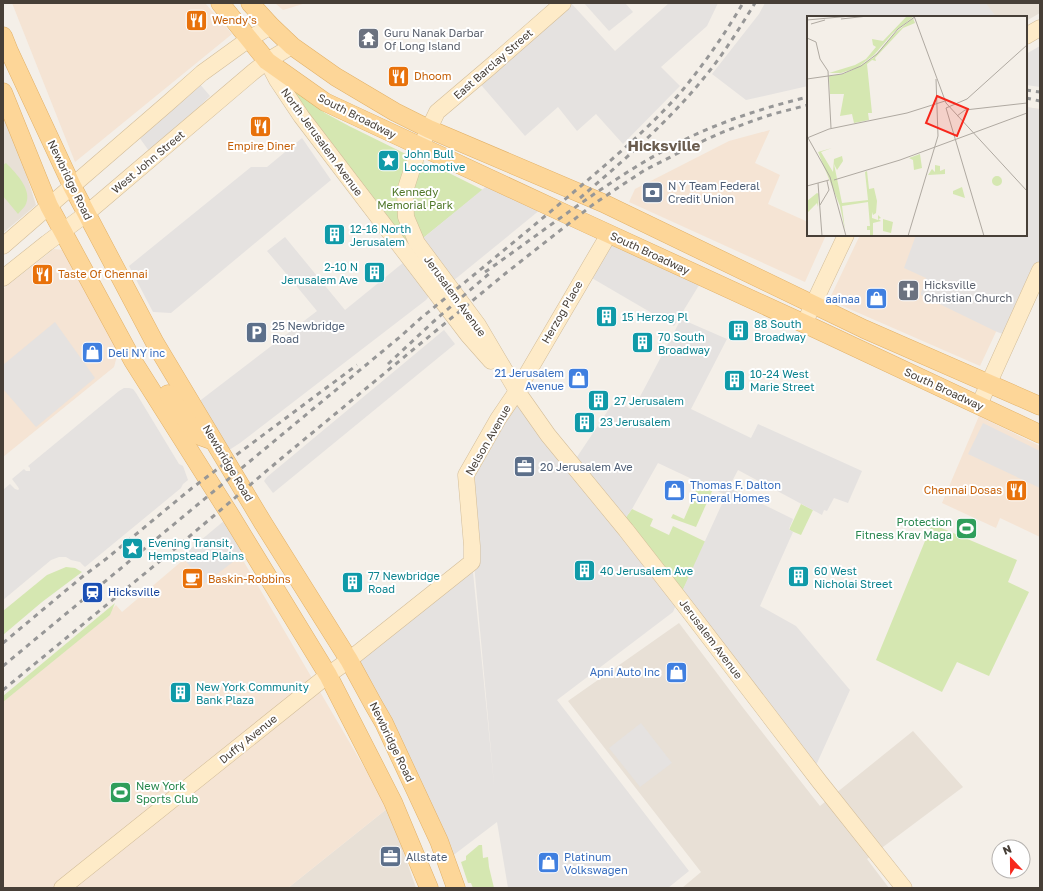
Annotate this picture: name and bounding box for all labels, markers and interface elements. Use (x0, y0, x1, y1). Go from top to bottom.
restaurant icon: Wendy's (184, 7, 210, 33)
place label: Wendy's (212, 13, 257, 26)
inset map (807, 16, 1027, 236)
temple icon: Guru Nanak Darbar Of Long Island (355, 26, 381, 52)
place label: Guru Nanak Darbar Of Long Island (384, 26, 485, 52)
street label: East Barclay Street (450, 26, 535, 102)
restaurant icon: Dhoom (385, 63, 411, 89)
place label: Dhoom (414, 69, 451, 82)
street label: North Jerusalem Avenue (279, 85, 366, 198)
street label: South Broadway (316, 90, 399, 141)
restaurant icon: Empire Diner (248, 113, 274, 139)
street label: West John Street (109, 127, 187, 196)
district label: Hicksville (628, 136, 701, 154)
street label: Newbridge Road (46, 138, 95, 222)
place label: Empire Diner (227, 139, 295, 152)
place icon: John Bull Locomotive (376, 147, 402, 173)
place label: John Bull Locomotive (404, 147, 465, 173)
bank icon: N Y Team Federal Credit Union (640, 179, 666, 205)
place label: N Y Team Federal Credit Union (668, 179, 760, 205)
park label: Kennedy Memorial Park (377, 185, 453, 211)
building icon: 12-16 North Jerusalem (322, 222, 348, 248)
place label: 12-16 North Jerusalem (350, 222, 411, 248)
street label: South Broadway (608, 228, 692, 277)
street label: Jerusalem Avenue (422, 253, 489, 339)
place label: 2-10 N Jerusalem Ave (281, 260, 358, 286)
building icon: 2-10 N Jerusalem Ave (361, 260, 387, 286)
restaurant icon: Taste Of Chennai (30, 261, 56, 287)
place label: Taste Of Chennai (58, 267, 148, 280)
street label: Herzog Place (538, 278, 585, 345)
church icon: Hicksville Christian Church (896, 278, 922, 304)
place label: Hicksville Christian Church (924, 278, 1012, 304)
shop icon: aainaa (863, 286, 889, 312)
place label: aainaa (825, 292, 860, 305)
building icon: 15 Herzog Pl (593, 304, 619, 330)
place label: 15 Herzog Pl (622, 310, 689, 323)
building icon: 88 South Broadway (726, 317, 752, 343)
place label: 88 South Broadway (754, 317, 806, 343)
parking icon: 25 Newbridge Road (244, 319, 270, 345)
place label: 25 Newbridge Road (272, 319, 345, 345)
building icon: 70 South Broadway (630, 330, 656, 356)
place label: 70 South Broadway (658, 330, 710, 356)
shop icon: Deli NY inc (80, 340, 106, 366)
place label: Deli NY inc (108, 346, 165, 359)
street label: South Broadway (902, 364, 986, 413)
place label: 21 Jerusalem Avenue (495, 366, 564, 392)
shop icon: 21 Jerusalem Avenue (566, 366, 592, 392)
building icon: 10-24 West Marie Street (721, 367, 747, 393)
place label: 10-24 West Marie Street (750, 367, 815, 393)
building icon: 27 Jerusalem (586, 388, 612, 414)
place label: 27 Jerusalem (614, 394, 684, 407)
street label: Nelson Avenue (462, 402, 513, 477)
building icon: 23 Jerusalem (572, 409, 598, 435)
place label: 23 Jerusalem (600, 415, 671, 428)
street label: Newbridge Road (200, 422, 256, 503)
office icon: 20 Jerusalem Ave (512, 454, 538, 480)
place label: 20 Jerusalem Ave (540, 460, 633, 473)
restaurant icon: Chennai Dosas (1004, 477, 1030, 503)
shop icon: Thomas F. Dalton Funeral Homes (661, 478, 687, 504)
place label: Thomas F. Dalton Funeral Homes (690, 478, 781, 504)
place label: Chennai Dosas (924, 483, 1002, 496)
place label: Protection Fitness Krav Maga (855, 515, 952, 541)
sports icon: Protection Fitness Krav Maga (954, 515, 980, 541)
place icon: Evening Transit, Hempstead Plains (120, 536, 146, 562)
place label: Evening Transit, Hempstead Plains (148, 536, 244, 562)
building icon: 40 Jerusalem Ave (572, 558, 598, 584)
place label: 40 Jerusalem Ave (600, 564, 693, 577)
building icon: 60 West Nicholai Street (786, 564, 812, 590)
place label: 60 West Nicholai Street (814, 564, 893, 590)
cafe icon: Baskin-Robbins (180, 566, 206, 592)
building icon: 77 Newbridge Road (339, 569, 365, 595)
place label: 77 Newbridge Road (368, 569, 440, 595)
place label: Baskin-Robbins (208, 572, 291, 585)
station icon: Hicksville (80, 579, 106, 605)
place label: Hicksville (108, 585, 160, 598)
street label: Jerusalem Avenue (677, 596, 746, 681)
shop icon: Apni Auto Inc (663, 659, 689, 685)
place label: Apni Auto Inc (590, 665, 660, 678)
building icon: New York Community Bank Plaza (168, 680, 194, 706)
place label: New York Community Bank Plaza (196, 680, 309, 706)
street label: Newbridge Road (368, 700, 417, 784)
street label: Duffy Avenue (216, 711, 279, 766)
sports icon: New York Sports Club (108, 779, 134, 805)
place label: New York Sports Club (136, 779, 199, 805)
north arrow (991, 839, 1031, 879)
text: N (1001, 842, 1013, 857)
office icon: Allstate (377, 844, 403, 870)
place label: Allstate (406, 850, 447, 863)
shop icon: Platinum Volkswagen (535, 850, 561, 876)
place label: Platinum Volkswagen (564, 850, 628, 876)

